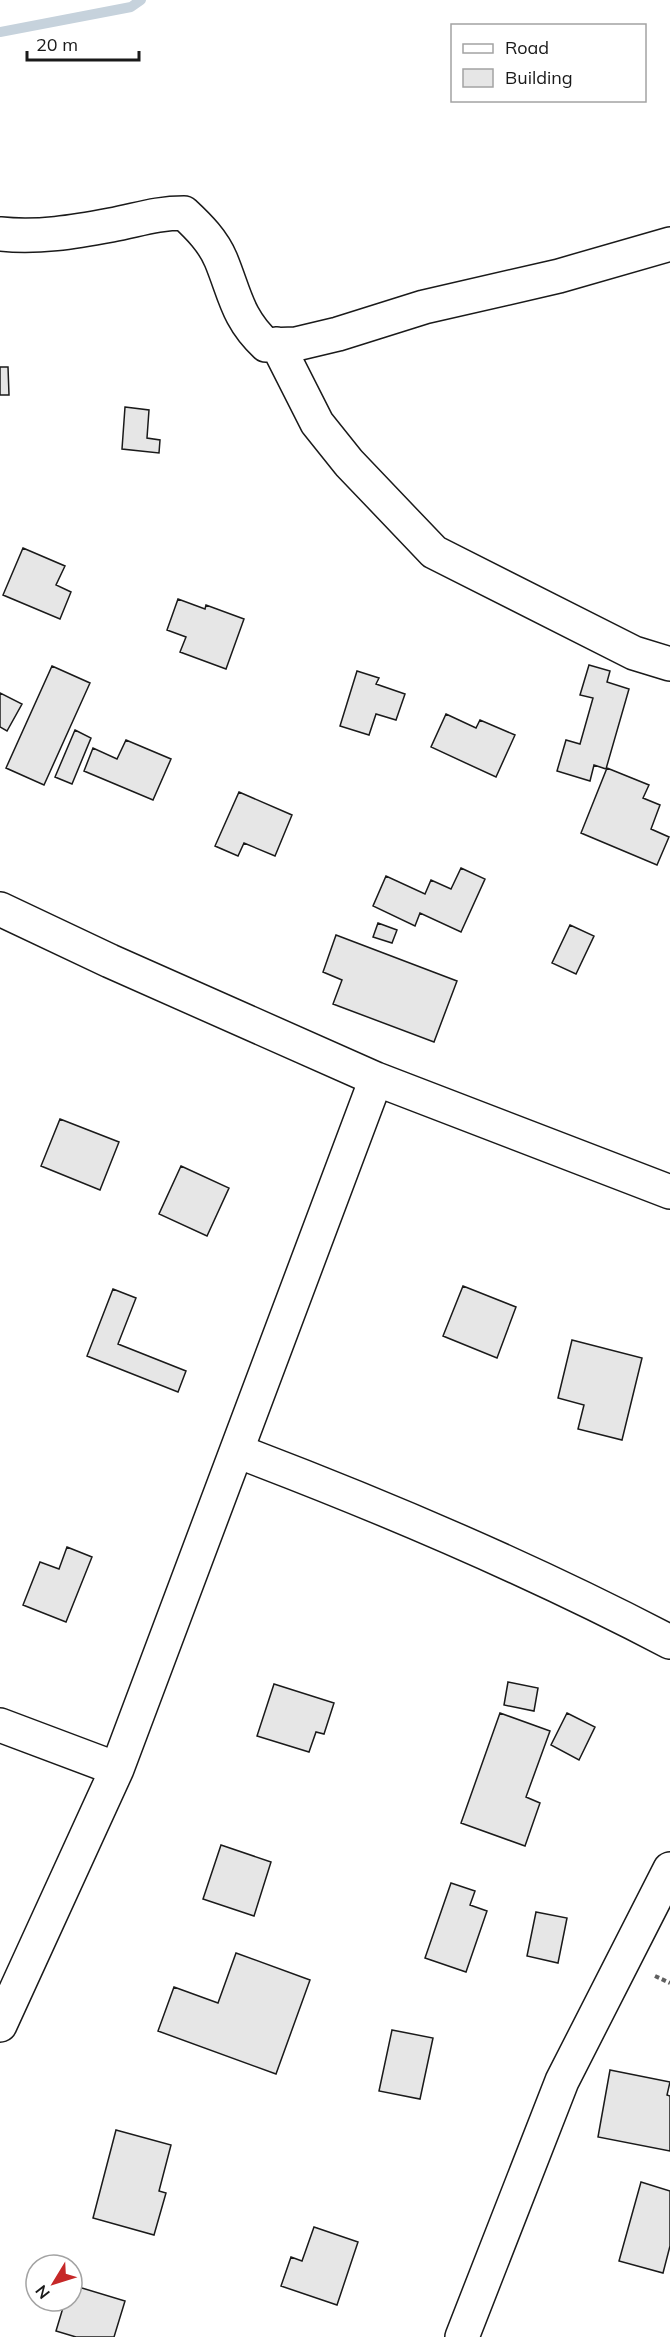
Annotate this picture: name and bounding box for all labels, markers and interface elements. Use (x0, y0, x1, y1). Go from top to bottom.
scale bar (27, 24, 140, 62)
legend (451, 24, 646, 102)
text: 20 m (36, 33, 78, 56)
text: Road (505, 36, 549, 59)
text: Building (505, 66, 573, 89)
north arrow (24, 2253, 84, 2313)
text: N (31, 2281, 54, 2303)

